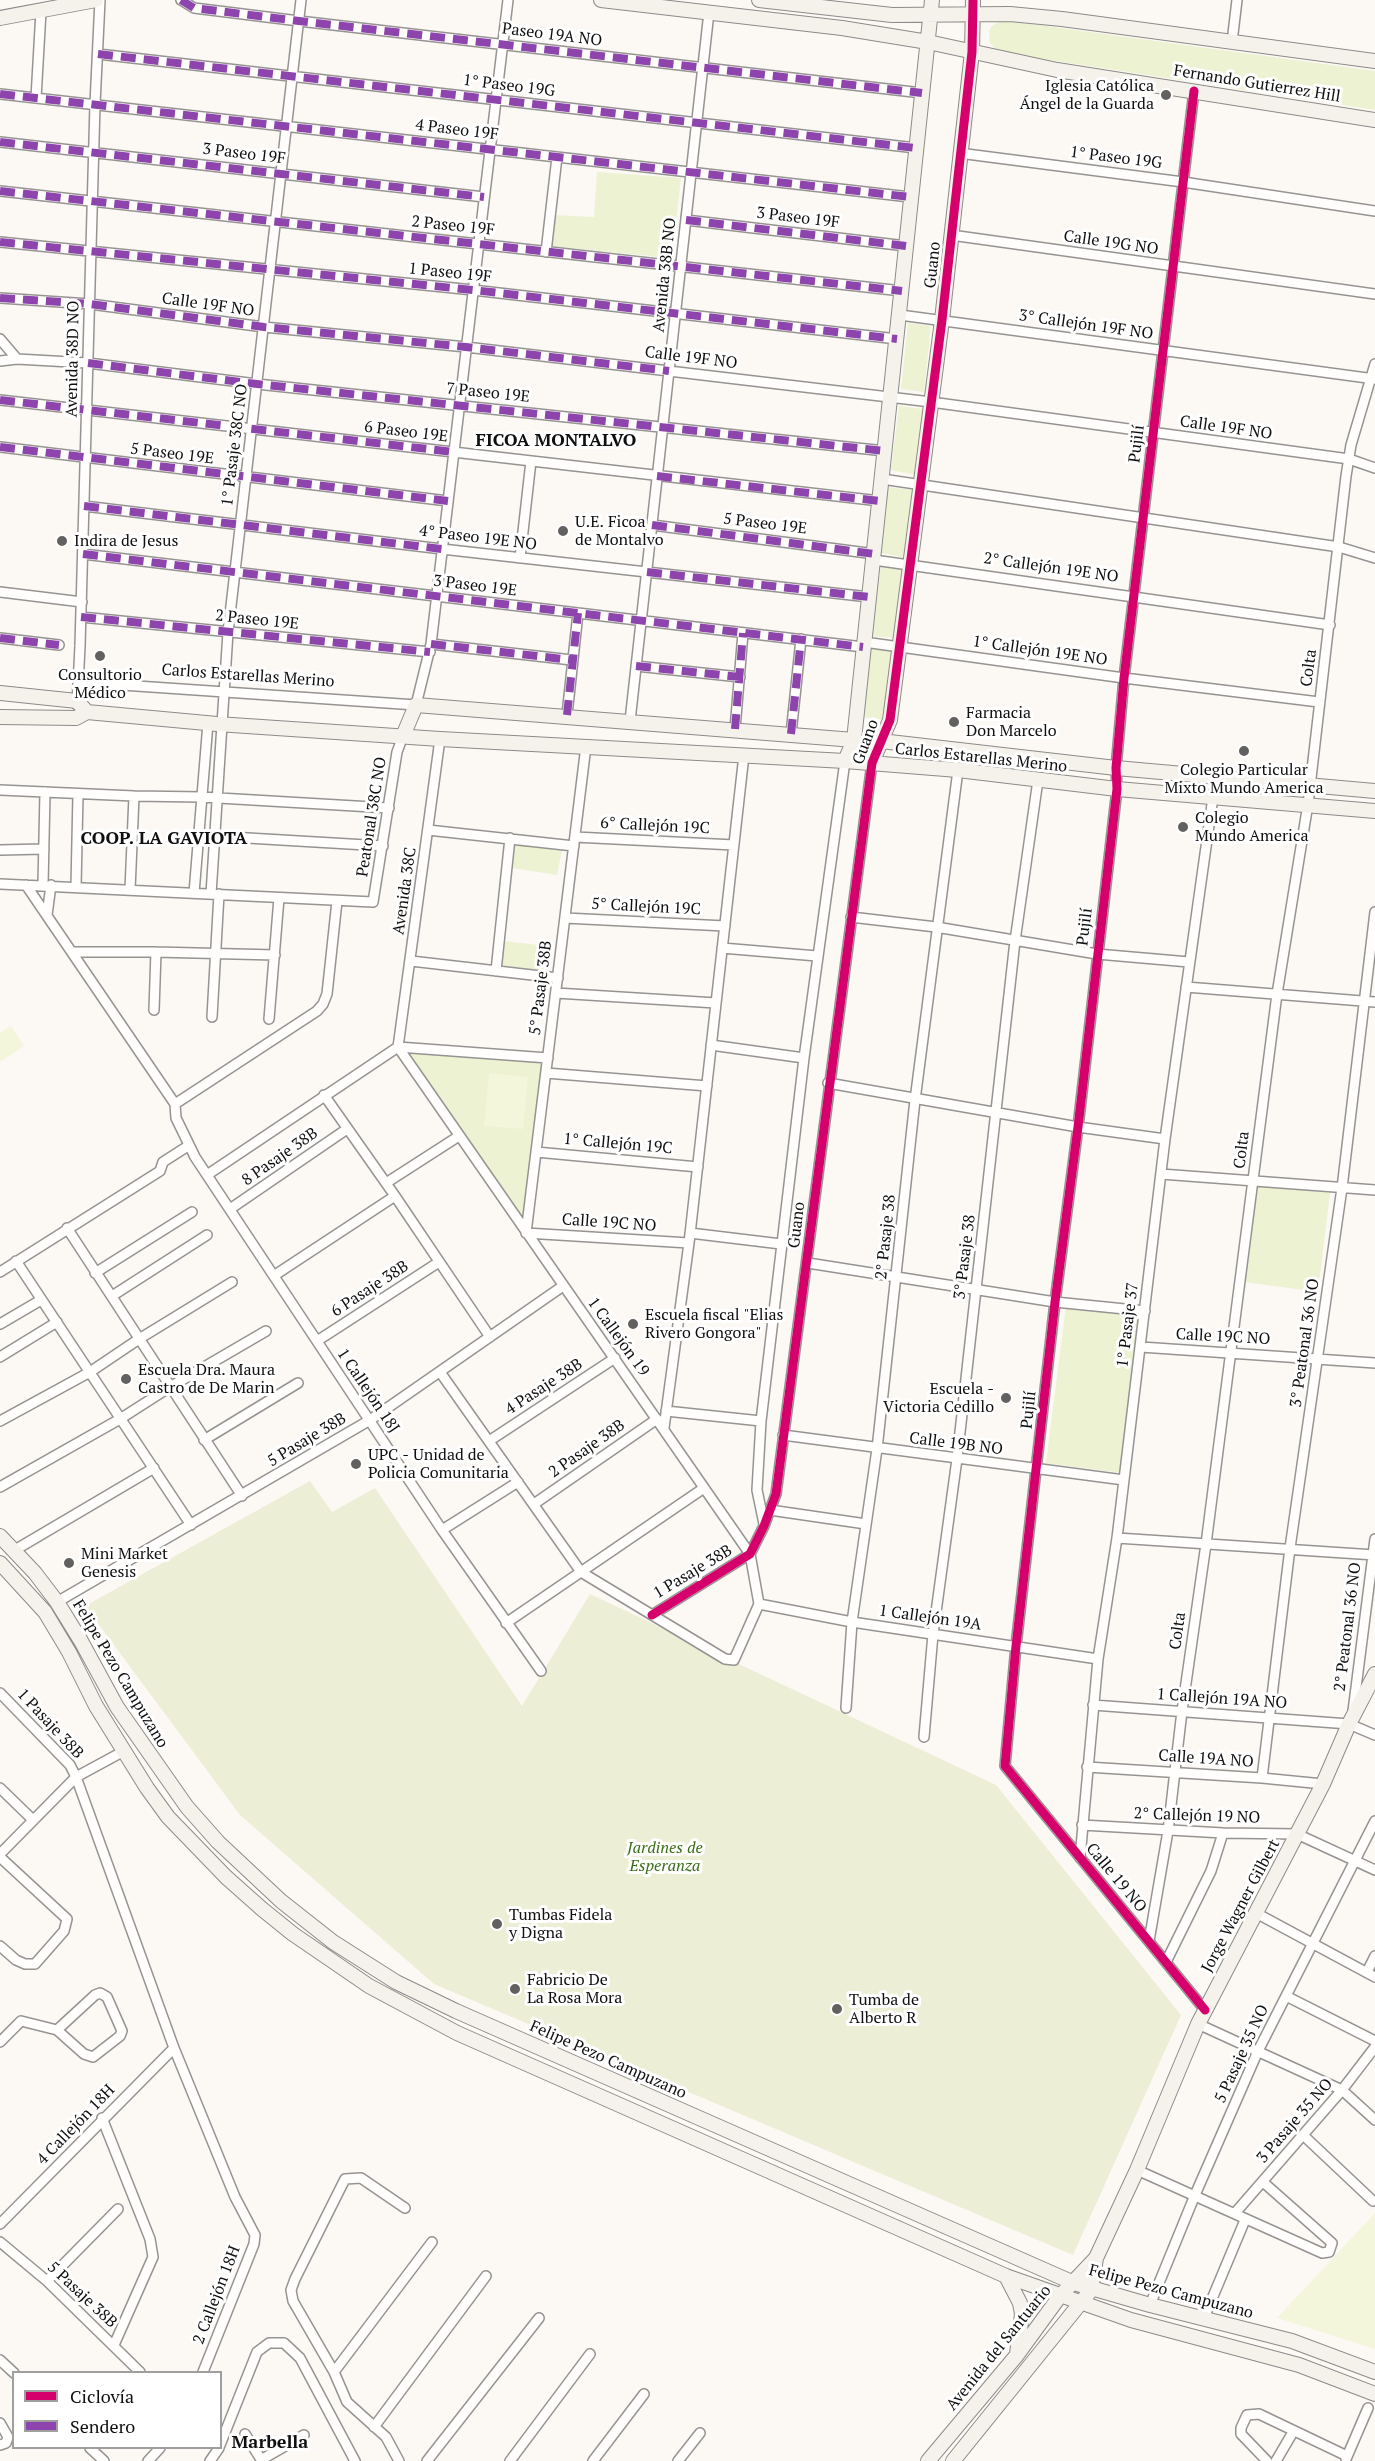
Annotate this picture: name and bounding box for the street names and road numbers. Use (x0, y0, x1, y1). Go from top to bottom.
street label: Paseo 19A NO (501, 19, 603, 51)
street label: Fernando Gutierrez Hill (1172, 61, 1342, 107)
street label: 1° Paseo 19G (462, 71, 556, 101)
street label: 4 Paseo 19F (414, 115, 500, 145)
street label: 3 Paseo 19F (201, 139, 287, 169)
street label: 1° Paseo 19G (1069, 143, 1163, 173)
street label: 3 Paseo 19F (755, 203, 841, 233)
street label: 2 Paseo 19F (410, 212, 496, 240)
street label: Avenida 38B NO (649, 217, 681, 333)
street label: Calle 19G NO (1062, 227, 1160, 259)
street label: Guano (921, 241, 945, 289)
street label: 1 Paseo 19F (407, 259, 493, 287)
street label: Calle 19F NO (161, 289, 255, 321)
street label: Avenida 38D NO (62, 301, 84, 417)
street label: 3° Callejón 19F NO (1018, 306, 1154, 344)
street label: Calle 19F NO (644, 343, 738, 373)
street label: 7 Paseo 19E (445, 379, 531, 407)
street label: 1° Pasaje 38C NO (218, 383, 252, 507)
street label: Calle 19F NO (1179, 412, 1273, 444)
street label: 6 Paseo 19E (363, 417, 449, 447)
street label: Pujilí (1125, 424, 1149, 464)
street label: 5 Paseo 19E (129, 439, 215, 469)
street label: 5 Paseo 19E (722, 509, 808, 539)
street label: 4° Paseo 19E NO (418, 521, 538, 555)
street label: 2° Callejón 19E NO (982, 549, 1120, 587)
street label: 3 Paseo 19E (432, 571, 518, 601)
street label: 2 Paseo 19E (214, 606, 300, 634)
street label: 1° Callejón 19E NO (971, 632, 1109, 670)
street label: Colta (1297, 648, 1321, 688)
street label: Carlos Estarellas Merino (161, 660, 335, 692)
street label: Guano (849, 717, 883, 767)
street label: Carlos Estarellas Merino (894, 739, 1068, 777)
street label: Peatonal 38C NO (353, 756, 391, 878)
street label: 6° Callejón 19C (600, 814, 710, 838)
street label: Avenida 38C (389, 846, 421, 936)
street label: 5° Callejón 19C (591, 895, 701, 919)
street label: Pujilí (1073, 907, 1097, 947)
street label: 5° Pasaje 38B (526, 940, 556, 1036)
street label: 8 Pasaje 38B (238, 1124, 322, 1190)
street label: 1° Callejón 19C (563, 1130, 673, 1158)
street label: Colta (1230, 1130, 1254, 1170)
street label: 2° Pasaje 38 (872, 1194, 900, 1280)
street label: Guano (785, 1201, 809, 1249)
street label: Calle 19C NO (561, 1210, 657, 1236)
street label: 3° Pasaje 38 (950, 1213, 980, 1301)
street label: 6 Pasaje 38B (328, 1257, 412, 1321)
street label: 3° Peatonal 36 NO (1286, 1277, 1324, 1409)
street label: 1° Pasaje 37 (1113, 1281, 1143, 1369)
street label: 1 Callejón 19 (583, 1294, 653, 1380)
street label: Calle 19C NO (1175, 1325, 1271, 1349)
street label: 1 Callejón 18J (333, 1345, 403, 1437)
street label: 4 Pasaje 38B (502, 1355, 586, 1419)
street label: Pujilí (1017, 1390, 1041, 1430)
street label: 5 Pasaje 38B (264, 1409, 350, 1471)
street label: 2 Pasaje 38B (545, 1416, 629, 1482)
street label: Calle 19B NO (908, 1429, 1004, 1459)
street label: 1 Pasaje 38B (650, 1541, 736, 1603)
street label: 2° Peatonal 36 NO (1331, 1561, 1365, 1693)
street label: Felipe Pezo Campuzano (68, 1596, 172, 1752)
street label: 1 Callejón 19A (878, 1601, 982, 1635)
street label: Colta (1166, 1611, 1190, 1651)
street label: 1 Pasaje 38B (13, 1685, 87, 1763)
street label: 1 Callejón 19A NO (1156, 1685, 1288, 1713)
street label: Calle 19A NO (1158, 1746, 1254, 1772)
street label: 2° Callejón 19 NO (1133, 1804, 1261, 1828)
street label: Jorge Wagner Gilbert (1198, 1836, 1284, 1976)
street label: Calle 19 NO (1082, 1839, 1150, 1917)
street label: 5 Pasaje 35 NO (1211, 2002, 1273, 2106)
street label: Felipe Pezo Campuzano (527, 2017, 689, 2103)
street label: 3 Pasaje 35 NO (1253, 2075, 1337, 2167)
street label: 4 Callejón 18H (33, 2081, 119, 2169)
street label: 2 Callejón 18H (189, 2243, 245, 2347)
street label: 5 Pasaje 38B (43, 2258, 121, 2332)
street label: Felipe Pezo Campuzano (1087, 2261, 1255, 2323)
street label: Avenida del Santuario (943, 2281, 1055, 2415)

